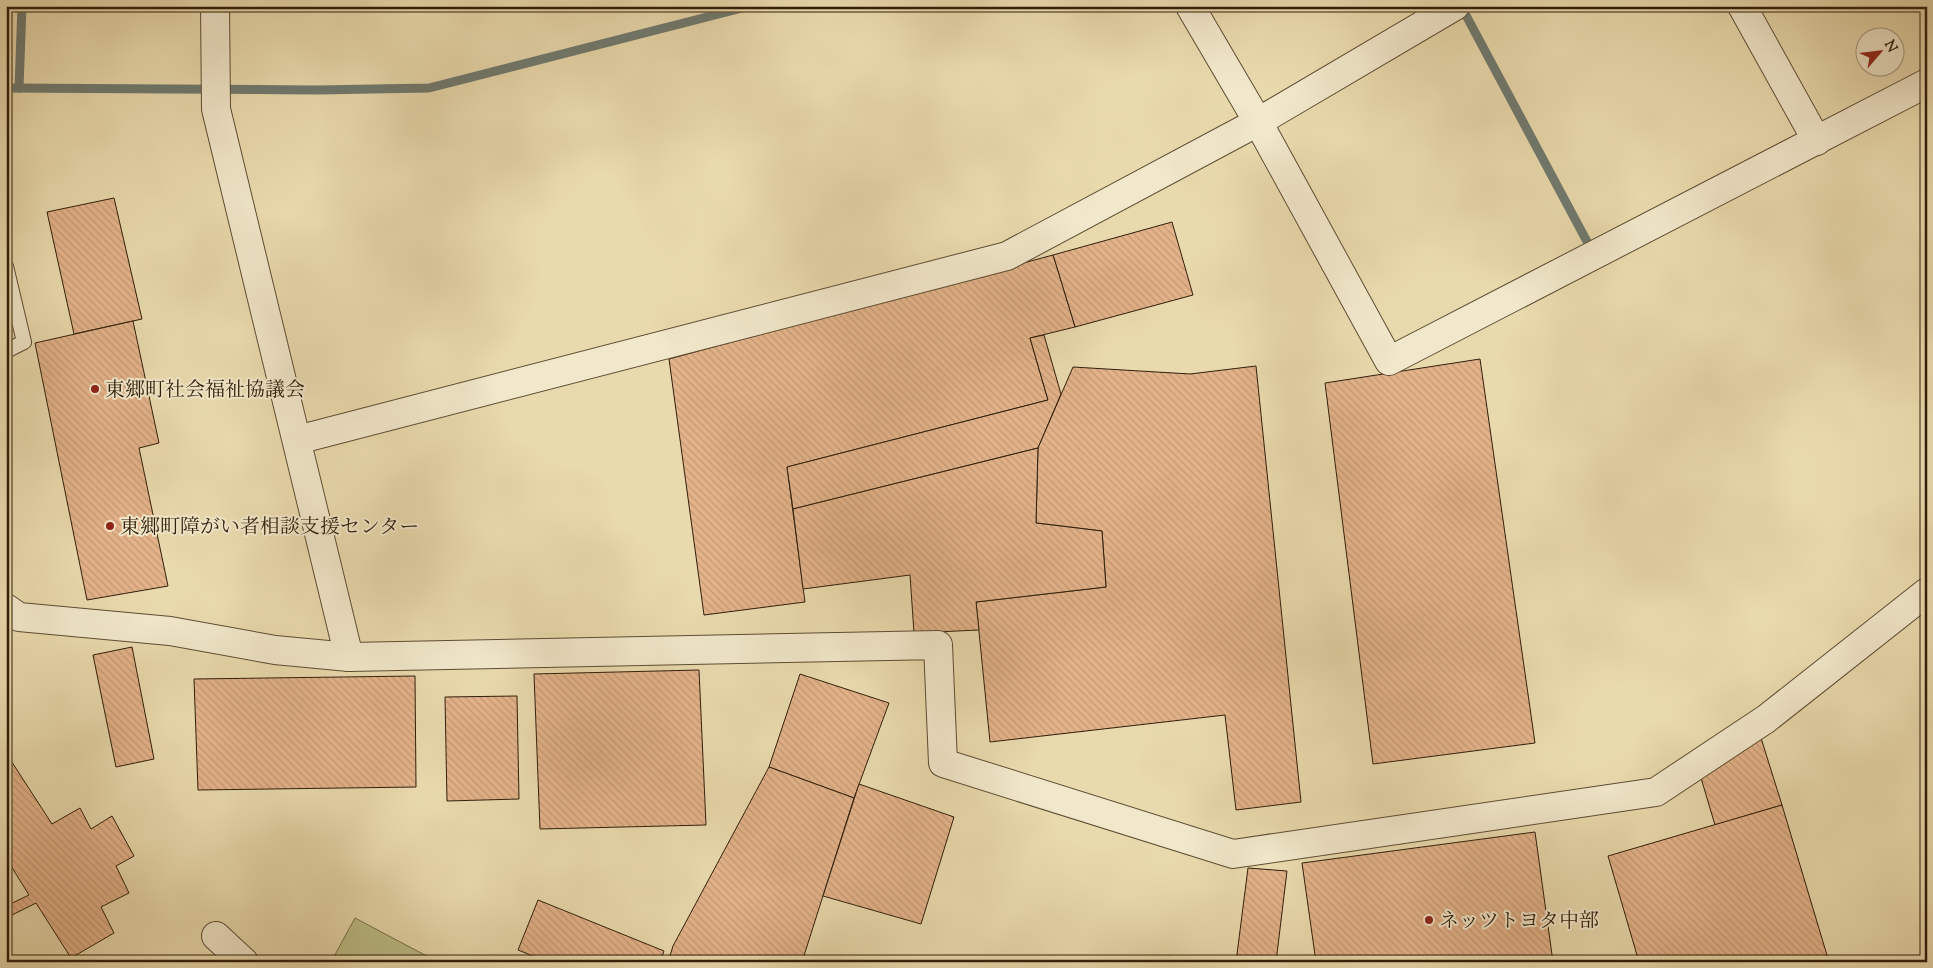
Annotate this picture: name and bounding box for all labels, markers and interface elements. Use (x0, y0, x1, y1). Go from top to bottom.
north arrow (1856, 28, 1906, 78)
text: N (1878, 37, 1901, 56)
place label: 東郷町社会福祉協議会 (105, 377, 305, 406)
marker: 東郷町社会福祉協議会 (89, 383, 101, 395)
place label: 東郷町障がい者相談支援センター (120, 514, 419, 543)
marker: 東郷町障がい者相談支援センター (104, 520, 116, 532)
place label: ネッツトヨタ中部 (1439, 908, 1599, 937)
marker: ネッツトヨタ中部 (1423, 914, 1435, 926)

